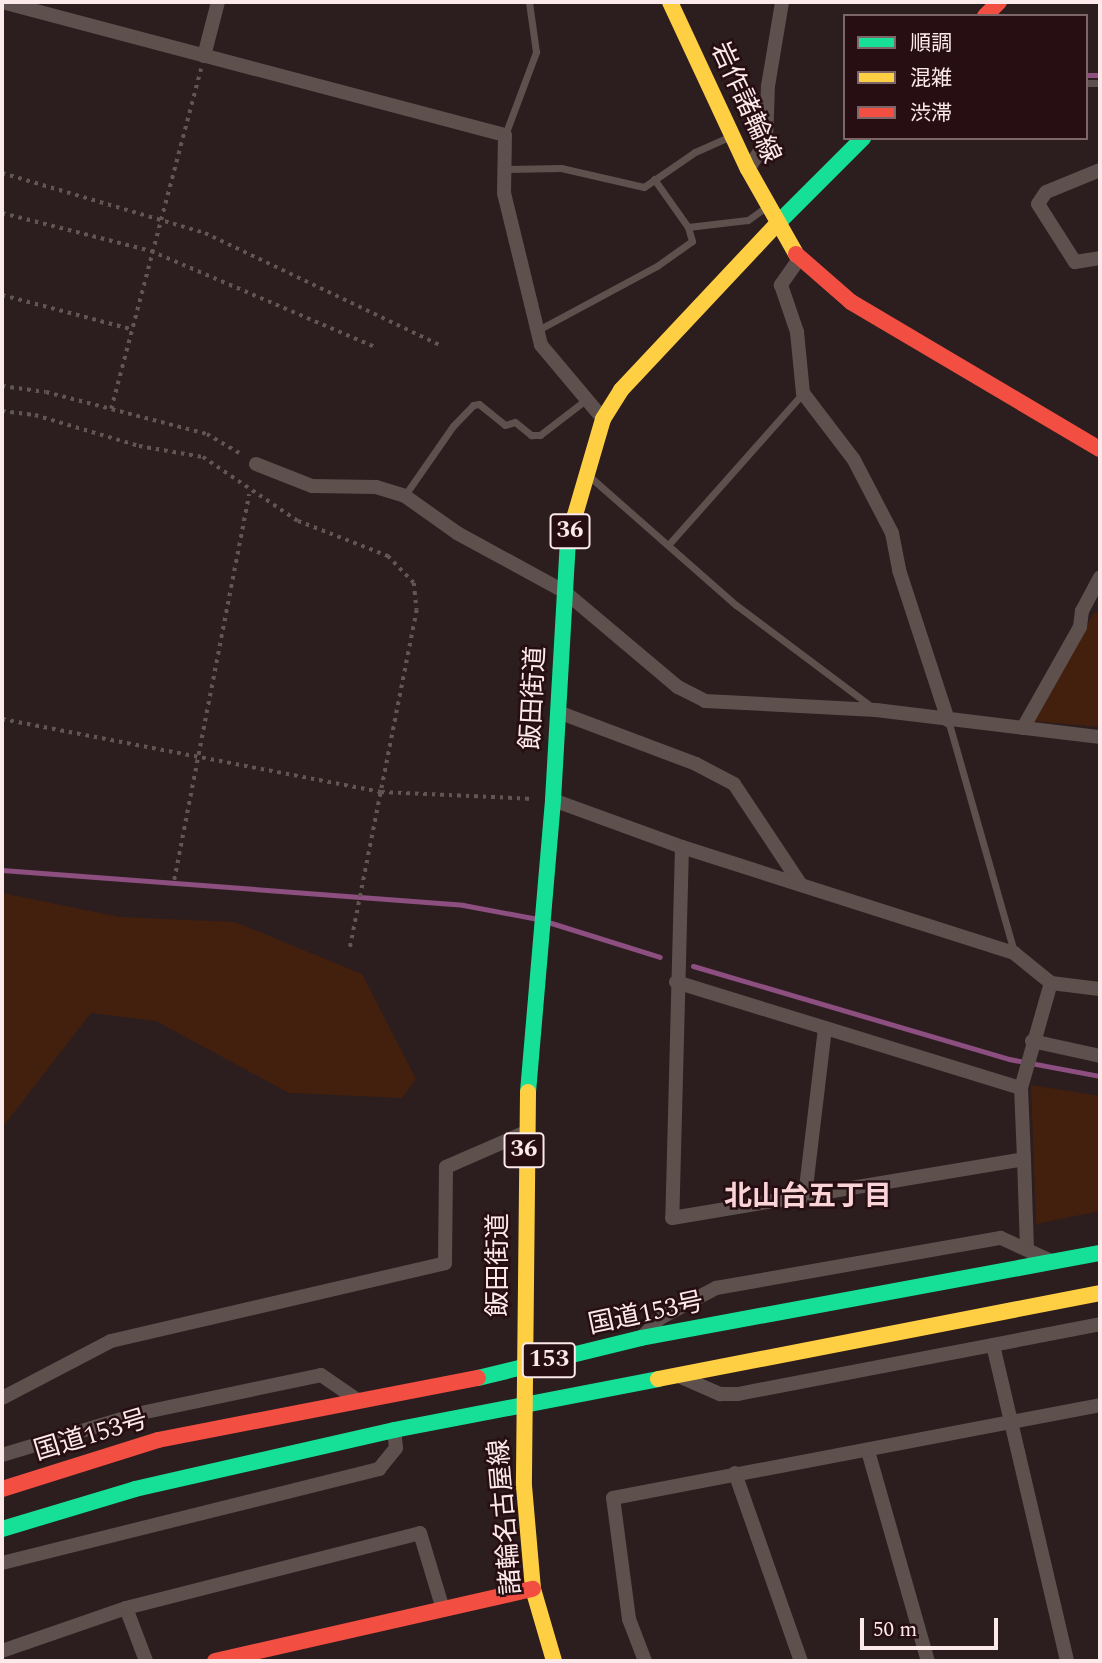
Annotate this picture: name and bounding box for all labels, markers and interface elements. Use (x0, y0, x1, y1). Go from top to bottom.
legend (843, 14, 1088, 140)
text: 順調 (910, 28, 952, 60)
street label: 岩作諸輪線 (703, 37, 787, 169)
text: 混雑 (910, 63, 952, 95)
text: 渋滞 (910, 98, 952, 130)
road number: 36 (549, 510, 591, 552)
street label: 飯田街道 (516, 645, 552, 751)
road number: 36 (503, 1130, 545, 1170)
district label: 北山台五丁目 (724, 1180, 892, 1214)
street label: 飯田街道 (483, 1213, 515, 1317)
street label: 国道153号 (586, 1287, 706, 1341)
road number: 153 (521, 1340, 577, 1380)
street label: 国道153号 (30, 1404, 152, 1468)
street label: 諸輪名古屋線 (484, 1438, 528, 1596)
scale bar (864, 1604, 1002, 1648)
text: 50 m (873, 1614, 917, 1646)

